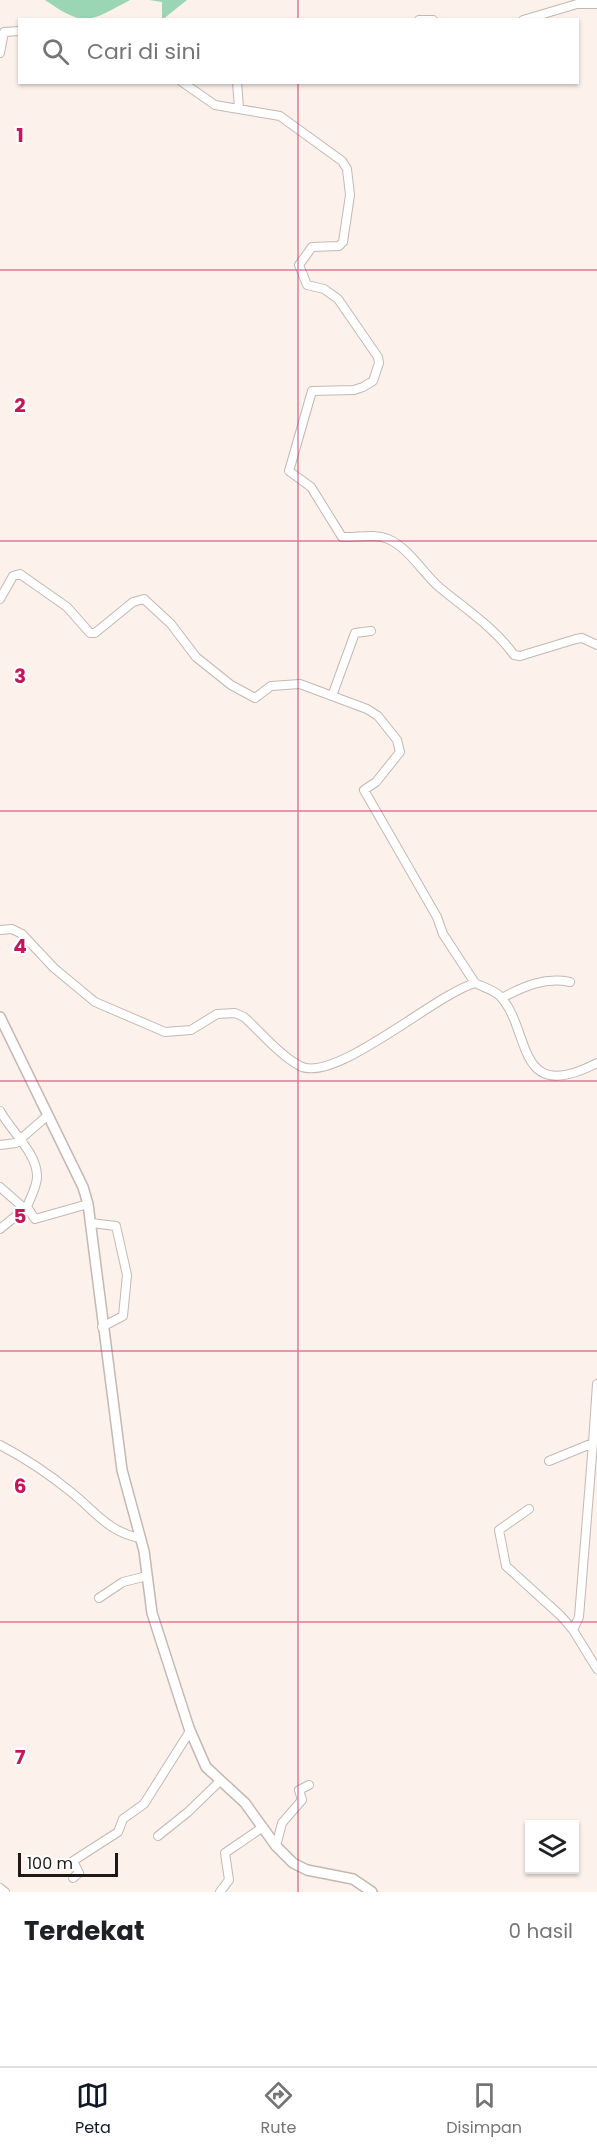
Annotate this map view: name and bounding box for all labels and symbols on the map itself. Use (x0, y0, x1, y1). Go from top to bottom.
text: 1 (16, 121, 24, 149)
text: 2 (14, 391, 26, 419)
text: 3 (14, 662, 26, 690)
text: 4 (13, 932, 27, 960)
text: 5 (14, 1202, 27, 1230)
text: 6 (14, 1472, 26, 1500)
text: 7 (15, 1743, 26, 1771)
scale bar (18, 1850, 118, 1878)

